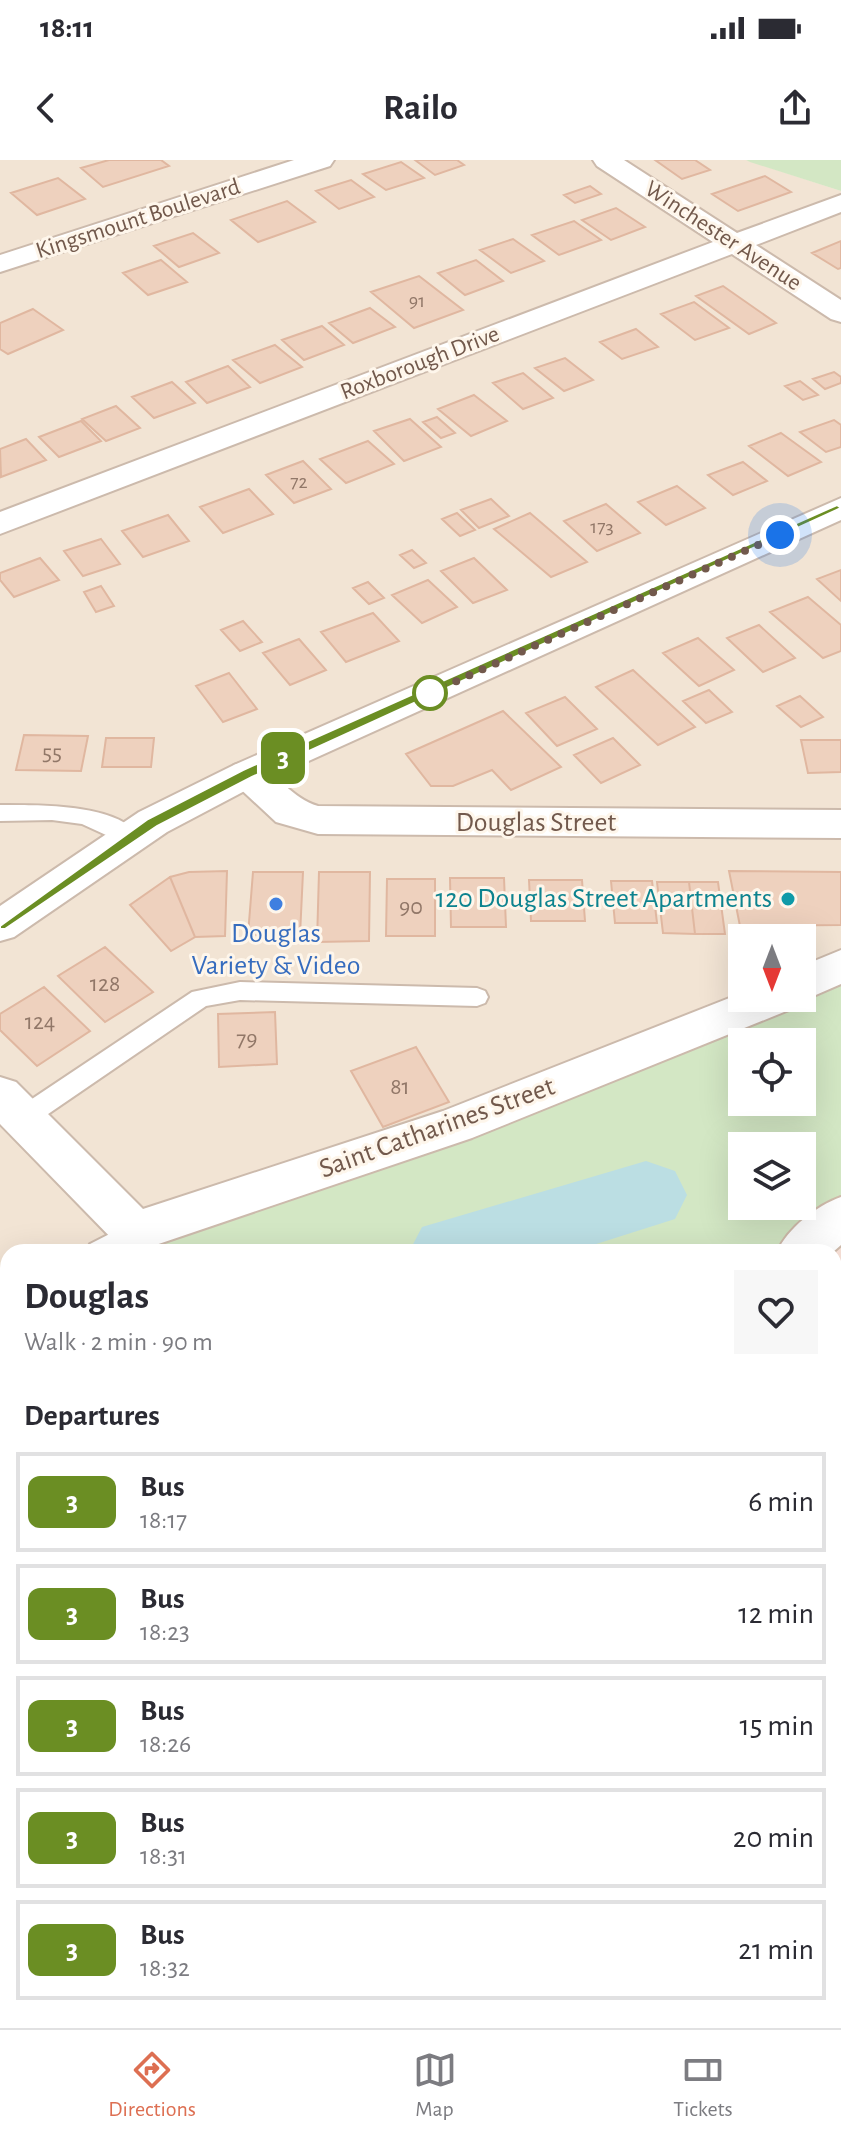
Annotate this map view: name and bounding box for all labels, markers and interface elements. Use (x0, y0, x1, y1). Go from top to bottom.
text: 18:11 (40, 13, 94, 43)
icon: back (24, 86, 68, 130)
icon: share (773, 86, 817, 130)
text: Railo (383, 90, 458, 126)
street label: Kingsmount Boulevard (33, 175, 243, 263)
street label: Winchester Avenue (640, 177, 806, 295)
house number: 91 (409, 291, 425, 311)
street label: Roxborough Drive (337, 322, 503, 404)
house number: 72 (290, 472, 308, 492)
your location (760, 515, 800, 555)
house number: 173 (590, 517, 614, 537)
unlabelled marker (413, 676, 447, 710)
line badge: 3 (257, 732, 309, 784)
house number: 55 (42, 741, 62, 765)
text: 3 (277, 744, 289, 772)
street label: Douglas Street (456, 809, 616, 837)
place label: 120 Douglas Street Apartments (436, 885, 772, 913)
marker: 120 Douglas Street Apartments (779, 890, 797, 908)
marker: Douglas Variety & Video (267, 895, 285, 913)
house number: 90 (399, 895, 423, 919)
place label: Douglas Variety & Video (192, 920, 360, 980)
north arrow (728, 924, 816, 1012)
map controls (728, 924, 816, 1220)
house number: 128 (90, 972, 120, 996)
house number: 124 (25, 1010, 55, 1034)
house number: 79 (236, 1027, 258, 1051)
button: locate (728, 1028, 816, 1116)
street label: Saint Catharines Street (316, 1072, 558, 1184)
house number: 81 (390, 1075, 410, 1099)
button: layers (728, 1132, 816, 1220)
button: heart (734, 1270, 818, 1354)
text: Douglas (24, 1278, 149, 1316)
text: Walk · 2 min · 90 m (24, 1329, 213, 1355)
text: Departures (24, 1401, 160, 1431)
text: Bus (140, 1472, 185, 1502)
text: 6 min (748, 1487, 814, 1517)
text: 3 (66, 1488, 78, 1516)
text: 18:17 (140, 1507, 187, 1533)
text: Bus (140, 1584, 185, 1614)
text: 12 min (738, 1599, 814, 1629)
text: 3 (66, 1600, 78, 1628)
text: 18:23 (140, 1619, 190, 1645)
text: Bus (140, 1696, 185, 1726)
text: 15 min (739, 1711, 814, 1741)
text: 3 (66, 1712, 78, 1740)
text: 18:26 (140, 1731, 191, 1757)
text: Bus (140, 1808, 185, 1838)
text: 20 min (733, 1823, 814, 1853)
text: 3 (66, 1824, 78, 1852)
text: 18:31 (140, 1843, 187, 1869)
text: Bus (140, 1920, 185, 1950)
text: 21 min (738, 1935, 814, 1965)
text: 3 (66, 1936, 78, 1964)
text: 18:32 (140, 1955, 190, 1981)
tab: Directions (108, 2048, 196, 2122)
tab: Map (413, 2048, 457, 2122)
tab: Tickets (673, 2048, 733, 2122)

